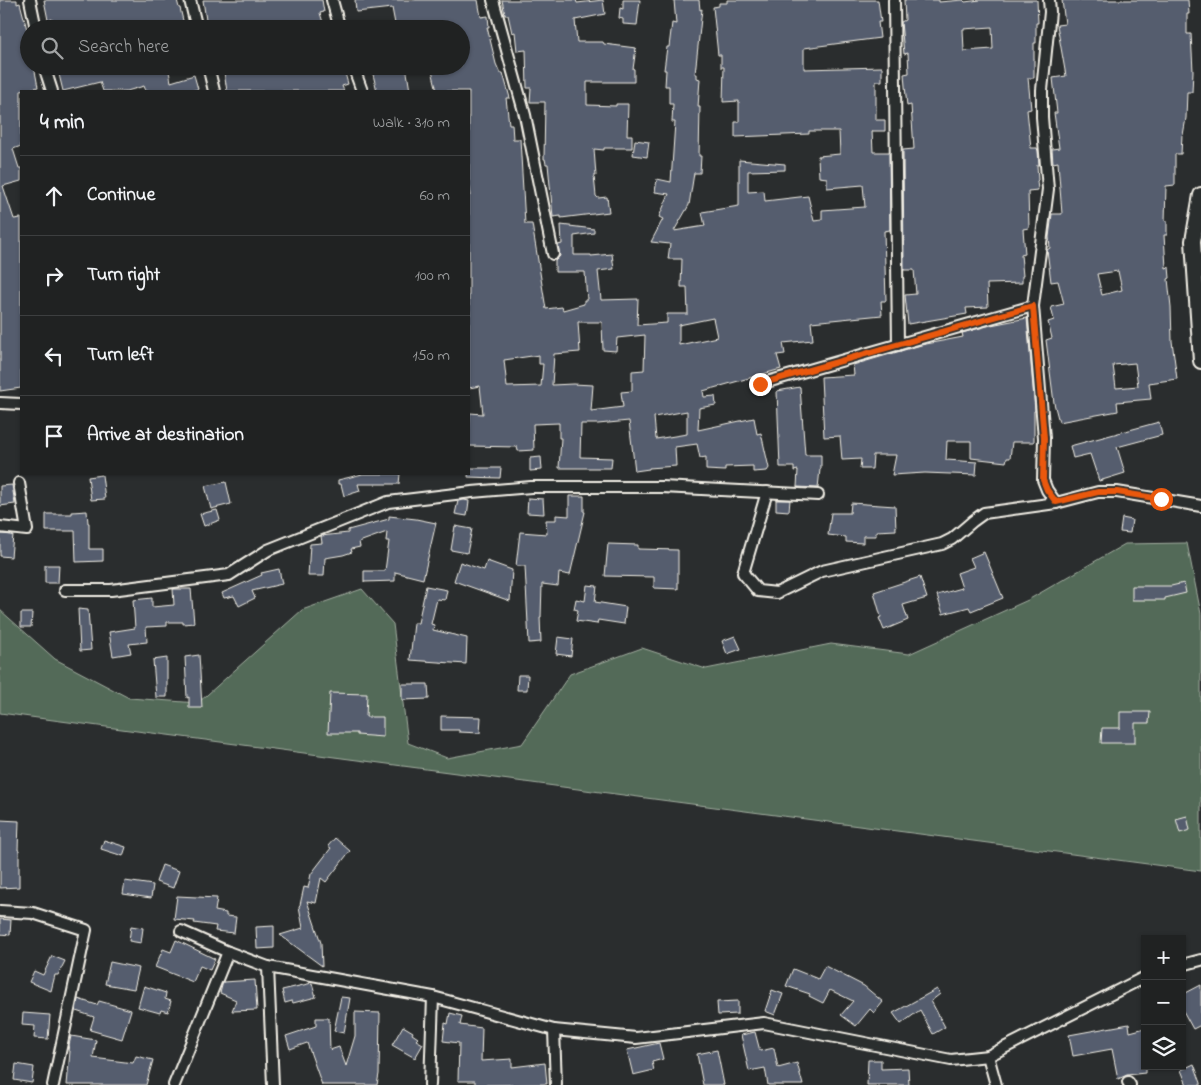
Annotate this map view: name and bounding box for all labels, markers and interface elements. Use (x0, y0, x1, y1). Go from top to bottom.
search box (20, 20, 470, 75)
icon: search (38, 34, 66, 62)
text: Search here (78, 34, 169, 61)
text: 4 min (40, 108, 84, 138)
text: Walk · 310 m (373, 111, 450, 135)
icon: ahead (40, 182, 68, 210)
text: Continue (87, 182, 155, 209)
text: 60 m (420, 184, 450, 208)
icon: right (40, 262, 68, 290)
text: Turn right (87, 262, 160, 289)
text: 100 m (415, 264, 450, 288)
icon: left (40, 342, 68, 370)
text: Turn left (87, 342, 154, 369)
text: 150 m (412, 344, 450, 368)
route end (749, 373, 772, 396)
icon: arrive (40, 422, 68, 450)
text: Arrive at destination (87, 422, 244, 449)
route start (1150, 488, 1173, 511)
map controls (1141, 935, 1186, 1070)
button: + (1141, 935, 1186, 980)
button: − (1141, 980, 1186, 1025)
button: layers (1141, 1025, 1186, 1070)

